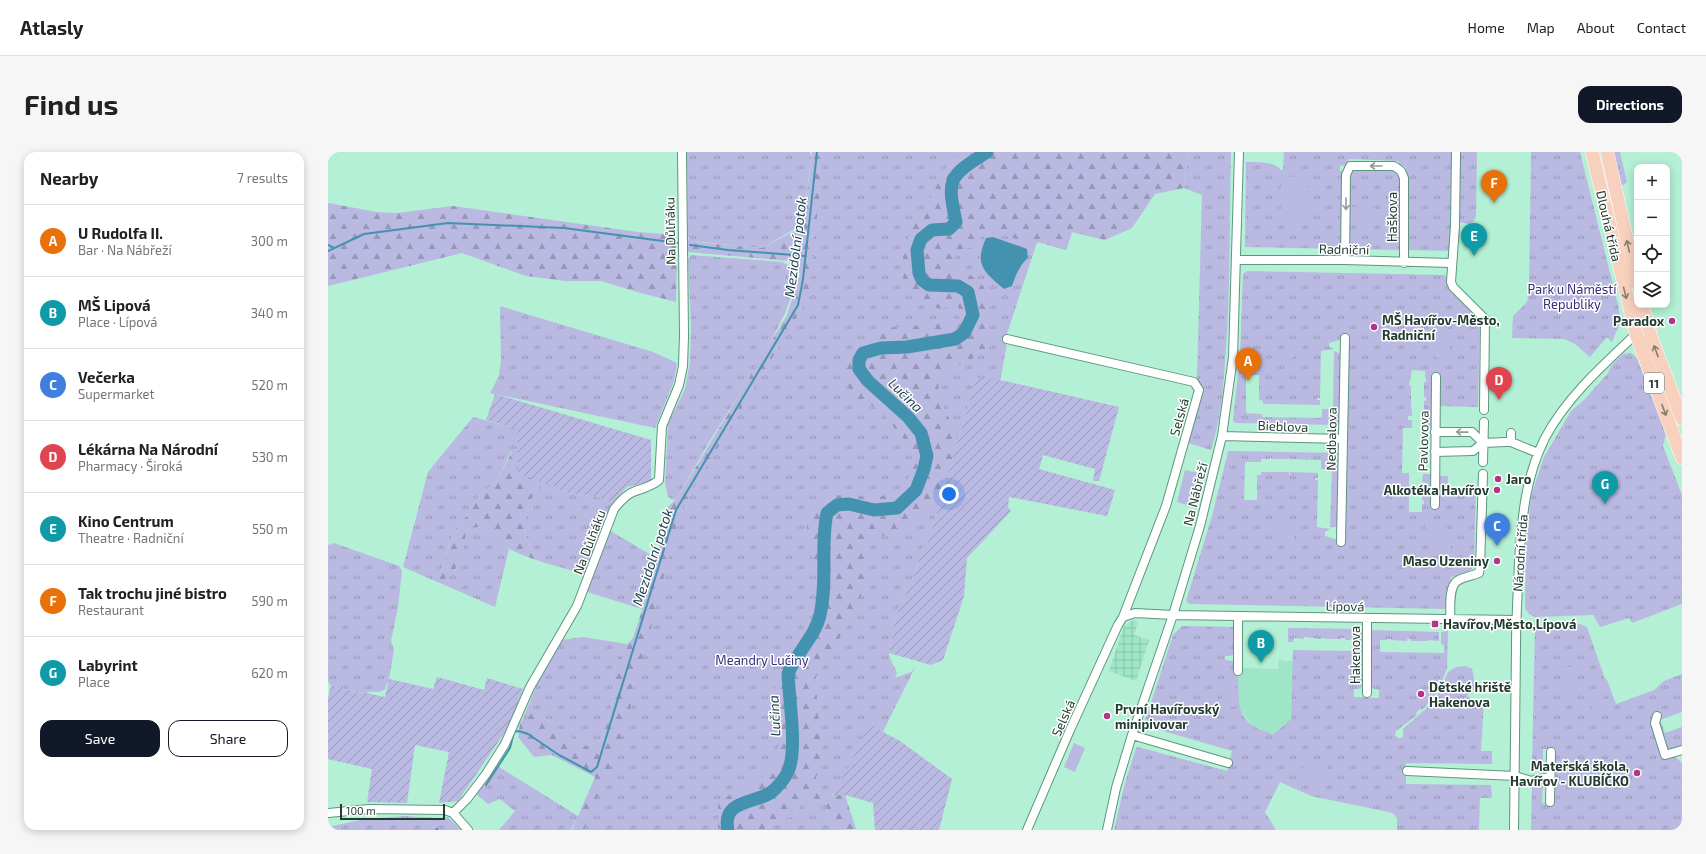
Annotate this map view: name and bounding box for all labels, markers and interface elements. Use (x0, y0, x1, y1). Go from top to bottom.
text: Atlasly (20, 16, 84, 39)
text: Home (1468, 19, 1505, 36)
text: Map (1527, 19, 1555, 36)
text: About (1577, 19, 1615, 36)
text: Contact (1637, 19, 1686, 36)
button: Directions (1578, 86, 1682, 123)
text: Find us (24, 87, 118, 121)
one-way arrow (1370, 162, 1383, 170)
map controls (1634, 164, 1670, 308)
button: + (1634, 164, 1670, 200)
text: Nearby (40, 168, 98, 188)
text: 7 results (237, 170, 288, 186)
pin: F (1481, 170, 1507, 203)
street label: Dlouhá třída (1593, 189, 1625, 263)
street label: Haškova (1384, 192, 1400, 242)
water label: Mezidolní potok (780, 196, 810, 298)
street label: Na Důlňáku (661, 197, 679, 265)
one-way arrow (1342, 197, 1350, 210)
button: − (1634, 200, 1670, 236)
pin: E (1461, 223, 1487, 256)
text: U Rudolfa II. (78, 224, 163, 242)
text: A (49, 233, 57, 249)
text: 300 m (251, 233, 288, 249)
button: locate (1634, 236, 1670, 272)
one-way arrow (1624, 240, 1632, 253)
street label: Radniční (1319, 241, 1370, 257)
text: Bar · Na Nábřeží (78, 242, 172, 258)
button: layers (1634, 272, 1670, 308)
park label: Park u Náměstí Republiky (1527, 281, 1617, 312)
one-way arrow (1622, 286, 1630, 299)
text: MŠ Lipová (78, 296, 151, 314)
text: B (49, 305, 57, 321)
text: 340 m (251, 305, 288, 321)
place label: MŠ Havířov-Město, Radniční (1382, 311, 1500, 343)
place label: Paradox (1613, 313, 1665, 329)
text: Place · Lípová (78, 314, 158, 330)
marker: Paradox (1667, 316, 1677, 326)
marker: MŠ Havířov-Město, Radniční (1369, 322, 1379, 332)
one-way arrow (1652, 346, 1660, 358)
pin: A (1235, 348, 1261, 381)
pin: D (1486, 367, 1512, 400)
text: Večerka (78, 368, 135, 386)
road number: 11 (1644, 373, 1664, 393)
water label: Lučina (885, 375, 927, 415)
text: C (49, 377, 57, 393)
text: 520 m (252, 377, 288, 393)
text: Supermarket (78, 386, 155, 402)
street label: Selská (1166, 396, 1192, 438)
one-way arrow (1660, 404, 1668, 416)
street label: Nedbalova (1322, 407, 1340, 471)
street label: Pavlovova (1414, 410, 1432, 472)
street label: Bieblova (1257, 417, 1309, 435)
one-way arrow (1456, 428, 1469, 436)
text: Lékárna Na Národní (78, 440, 218, 458)
text: D (49, 449, 57, 465)
text: 530 m (252, 449, 288, 465)
text: Pharmacy · Široká (78, 458, 183, 474)
street label: Na Nábřeží (1179, 460, 1211, 527)
place label: Jaro (1506, 471, 1532, 487)
pin: G (1592, 471, 1618, 504)
marker: Jaro (1493, 474, 1503, 484)
place label: Alkotéka Havířov (1384, 482, 1490, 498)
your location (939, 484, 959, 504)
marker: Alkotéka Havířov (1492, 485, 1502, 495)
water label: Mezidolní potok (628, 506, 676, 608)
street label: Na Důlňáku (569, 507, 609, 577)
text: Kino Centrum (78, 512, 174, 530)
pin: C (1484, 513, 1510, 546)
street label: Národní třída (1509, 514, 1531, 592)
text: E (49, 521, 57, 537)
text: 550 m (252, 521, 288, 537)
text: Theatre · Radniční (78, 530, 184, 546)
place label: Maso Uzeniny (1403, 553, 1490, 569)
marker: Maso Uzeniny (1492, 556, 1502, 566)
text: Tak trochu jiné bistro (78, 584, 227, 602)
text: F (49, 593, 57, 609)
text: 590 m (251, 593, 288, 609)
street label: Lípová (1325, 598, 1365, 614)
text: Restaurant (78, 602, 144, 618)
place label: Havířov,Město,Lípová (1443, 616, 1576, 632)
marker: Havířov,Město,Lípová (1430, 619, 1440, 629)
street label: Hakenova (1347, 626, 1363, 684)
pin: B (1248, 630, 1274, 663)
park label: Meandry Lučiny (715, 652, 809, 668)
text: Labyrint (78, 656, 138, 674)
text: G (49, 665, 57, 681)
text: 620 m (251, 665, 288, 681)
text: Place (78, 674, 110, 690)
place label: Dětské hřiště Hakenova (1429, 679, 1511, 710)
marker: Dětské hřiště Hakenova (1416, 689, 1426, 699)
water label: Lučina (764, 695, 784, 737)
street label: Selská (1048, 697, 1078, 739)
place label: První Havířovský minipivovar (1115, 701, 1220, 732)
marker: První Havířovský minipivovar (1102, 711, 1112, 721)
button: Save (40, 720, 160, 757)
button: Share (168, 720, 288, 757)
place label: Mateřská škola, Havířov - KLUBÍČKO (1510, 758, 1629, 789)
marker: Mateřská škola, Havířov - KLUBÍČKO (1632, 768, 1642, 778)
scale bar (340, 802, 445, 821)
text: 100 m (346, 804, 376, 817)

